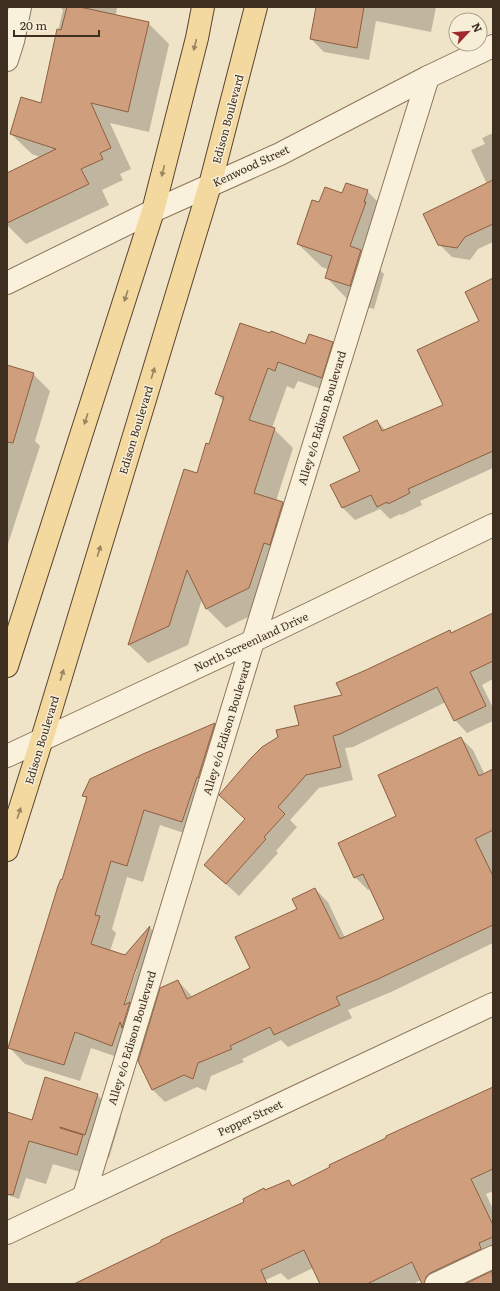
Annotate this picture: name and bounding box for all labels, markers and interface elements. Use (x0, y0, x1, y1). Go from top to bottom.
scale bar (14, 12, 99, 38)
north arrow (448, 12, 488, 52)
text: 20 m (20, 16, 47, 34)
text: N (469, 20, 487, 35)
one-way arrow (192, 39, 198, 51)
street label: Edison Boulevard (207, 72, 247, 165)
street label: Kenwood Street (210, 140, 292, 190)
one-way arrow (160, 165, 166, 177)
one-way arrow (123, 290, 129, 302)
street label: Alley e/o Edison Boulevard (293, 348, 349, 487)
one-way arrow (150, 367, 156, 379)
street label: Edison Boulevard (114, 383, 156, 476)
one-way arrow (83, 414, 89, 426)
one-way arrow (96, 545, 102, 557)
street label: North Screenland Drive (191, 607, 311, 675)
street label: Alley e/o Edison Boulevard (198, 658, 254, 797)
one-way arrow (59, 669, 65, 681)
street label: Edison Boulevard (20, 693, 62, 786)
one-way arrow (16, 806, 22, 818)
street label: Alley e/o Edison Boulevard (103, 968, 159, 1107)
street label: Pepper Street (214, 1095, 285, 1139)

